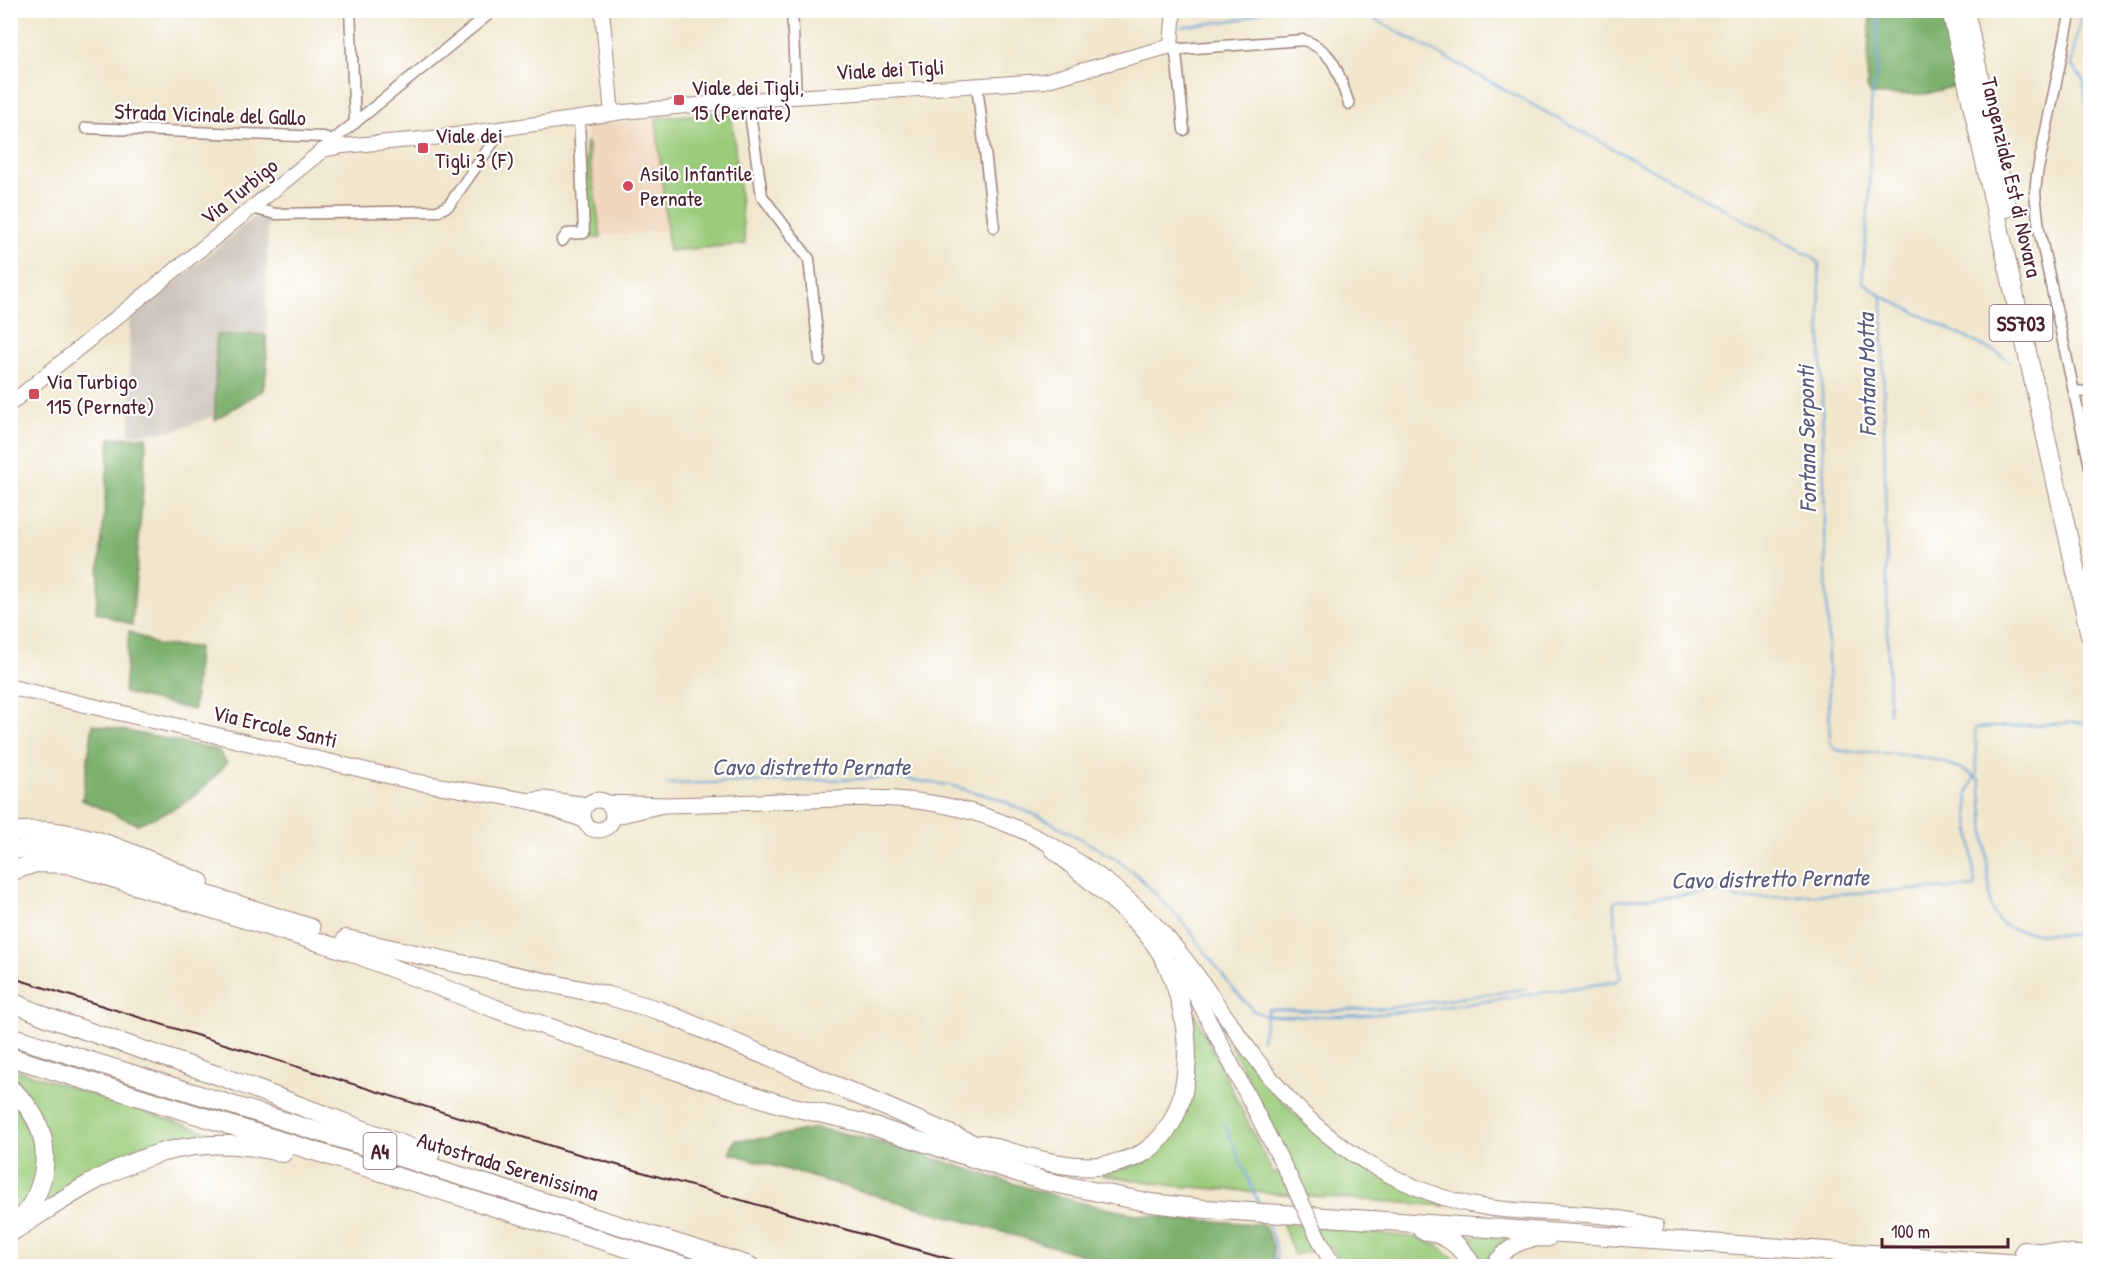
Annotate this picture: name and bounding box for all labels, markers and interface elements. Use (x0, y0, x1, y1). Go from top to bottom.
street label: Viale dei Tigli (835, 51, 945, 87)
place label: Viale dei Tigli, 15 (Pernate) (691, 72, 804, 127)
street label: Tangenziale Est di Novara (1974, 74, 2050, 280)
marker: Viale dei Tigli, 15 (Pernate) (672, 93, 686, 107)
street label: Strada Vicinale del Gallo (114, 96, 306, 132)
place label: Viale dei Tigli 3 (F) (435, 120, 514, 175)
marker: Viale dei Tigli 3 (F) (416, 141, 430, 155)
street label: Via Turbigo (194, 151, 284, 231)
place label: Asilo Infantile Pernate (640, 158, 753, 213)
marker: Asilo Infantile Pernate (621, 179, 635, 193)
road number: SS703 (1990, 305, 2052, 341)
water label: Fontana Motta (1849, 311, 1883, 437)
water label: Fontana Serponti (1789, 363, 1824, 513)
place label: Via Turbigo 115 (Pernate) (46, 366, 154, 421)
marker: Via Turbigo 115 (Pernate) (27, 387, 41, 401)
street label: Via Ercole Santi (210, 697, 340, 755)
water label: Cavo distretto Pernate (712, 750, 912, 782)
water label: Cavo distretto Pernate (1670, 860, 1871, 896)
street label: Autostrada Serenissima (414, 1124, 603, 1208)
road number: A4 (364, 1133, 397, 1169)
scale bar (1882, 1211, 2008, 1249)
text: 100 m (1891, 1219, 1930, 1244)

